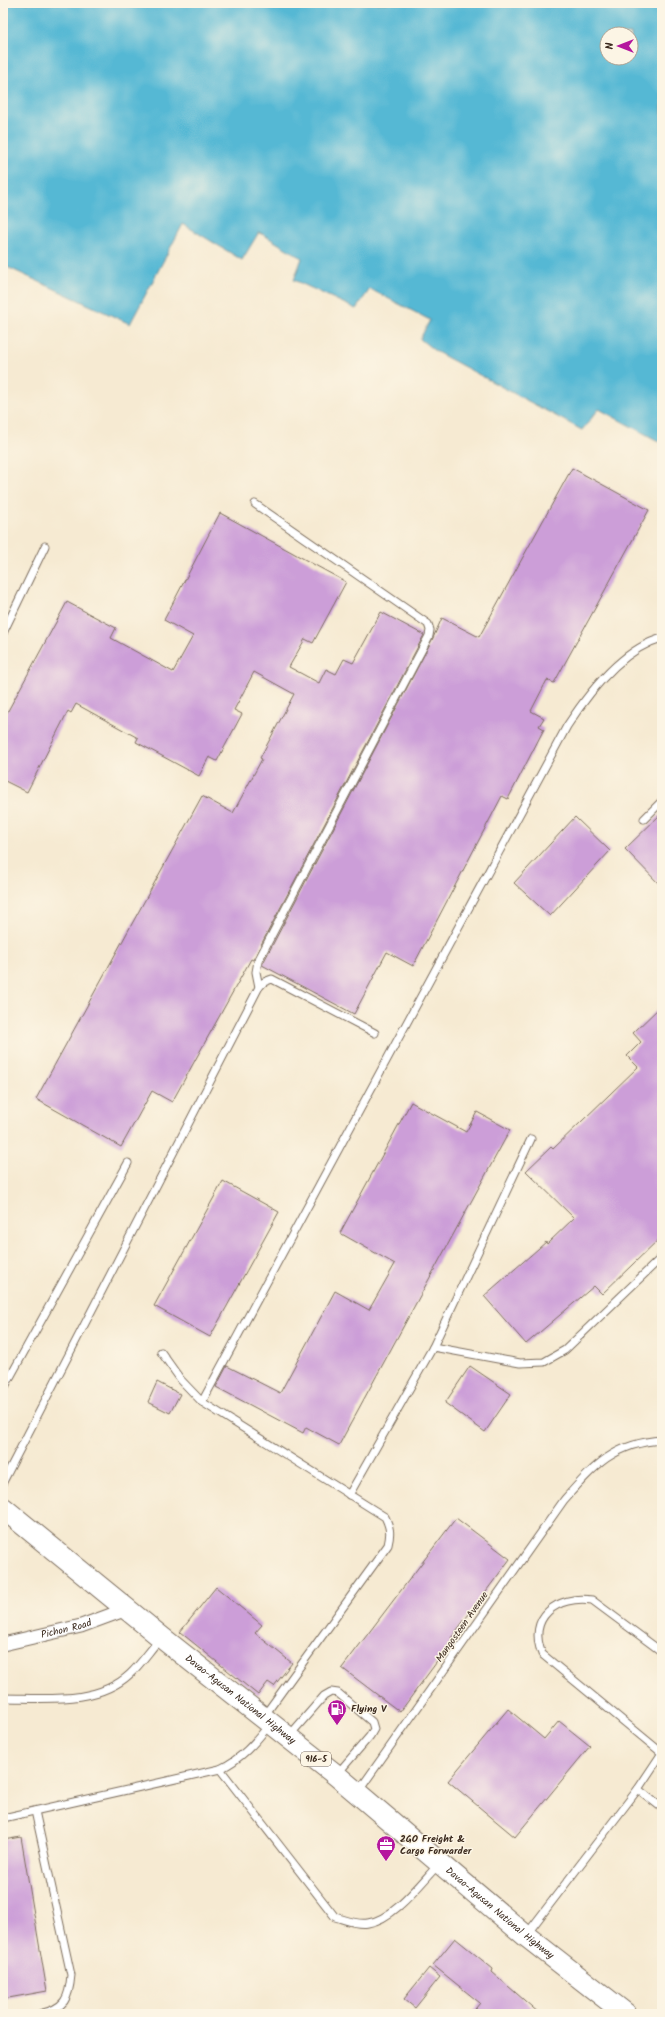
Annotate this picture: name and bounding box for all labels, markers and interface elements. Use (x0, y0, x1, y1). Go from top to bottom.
north arrow (599, 26, 639, 66)
text: N (601, 42, 619, 49)
street label: Mangosteen Avenue (432, 1588, 493, 1666)
street label: Pichon Road (39, 1614, 95, 1643)
street label: Davao-Agusan National Highway (181, 1651, 299, 1749)
fuel station icon: Flying V (326, 1698, 348, 1726)
place label: Flying V (351, 1701, 387, 1717)
road number: 916-5 (301, 1752, 331, 1766)
place label: 2GO Freight & Cargo Forwarder (400, 1831, 472, 1859)
office icon: 2GO Freight & Cargo Forwarder (375, 1834, 397, 1862)
street label: Davao-Agusan National Highway (442, 1863, 558, 1963)

